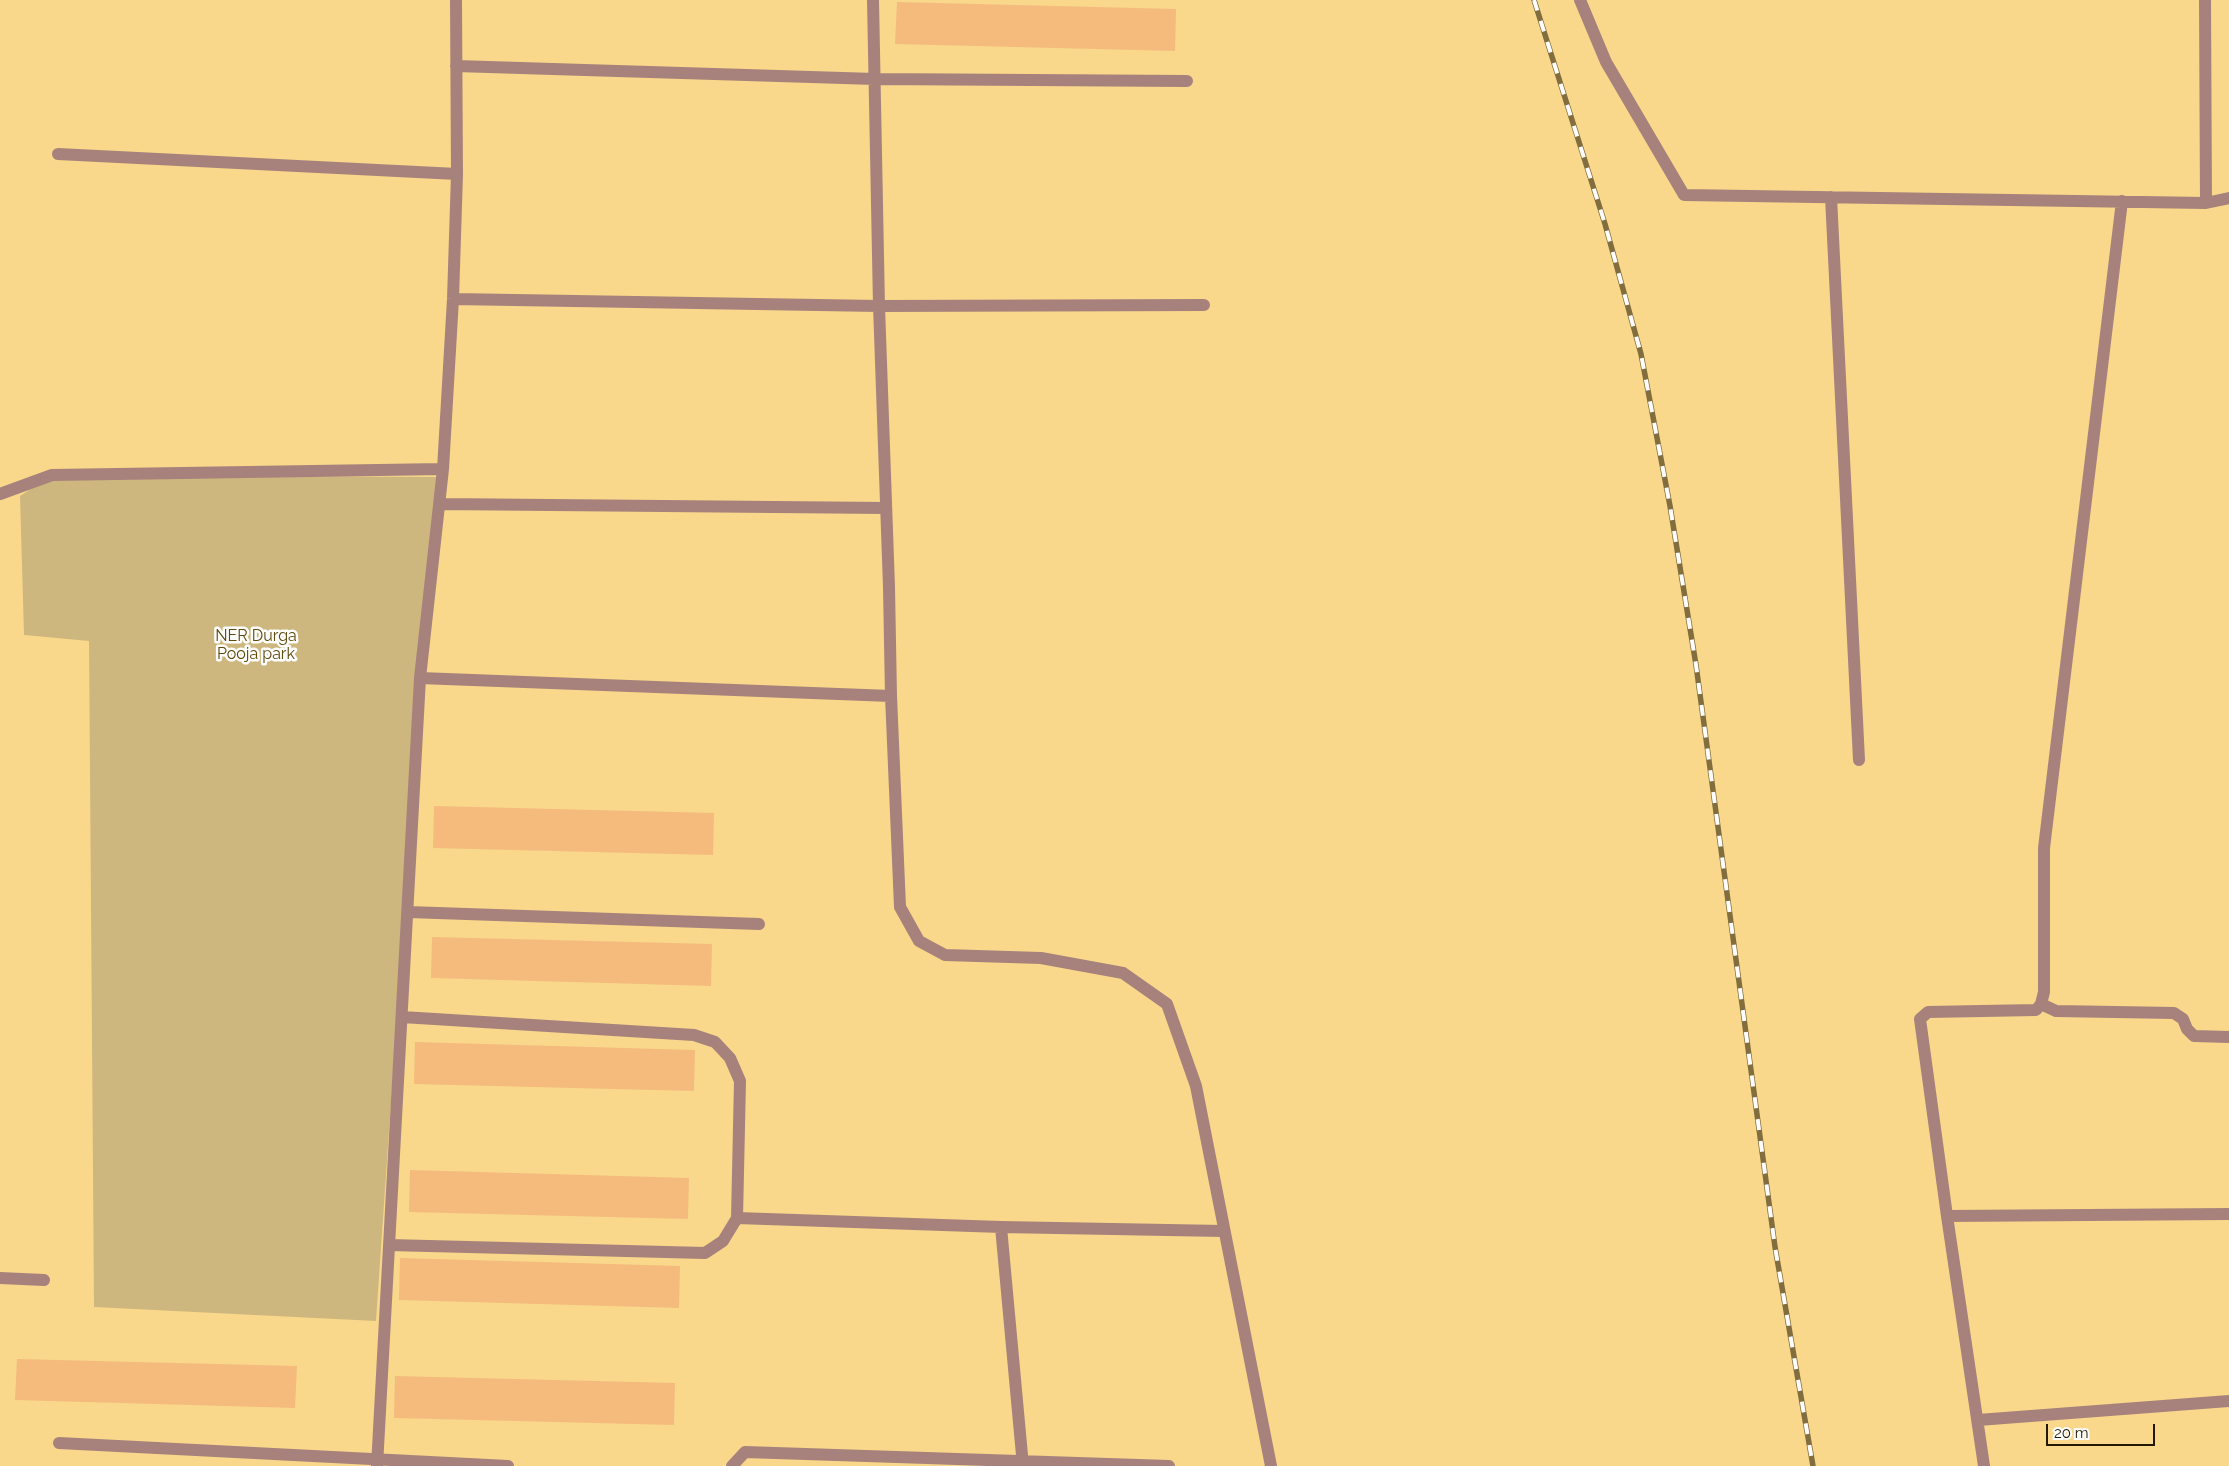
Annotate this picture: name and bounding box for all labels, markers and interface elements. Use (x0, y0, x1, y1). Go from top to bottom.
park label: NER Durga Pooja park (215, 626, 297, 664)
scale bar (2049, 1414, 2158, 1446)
text: 20 m (2054, 1424, 2089, 1442)

